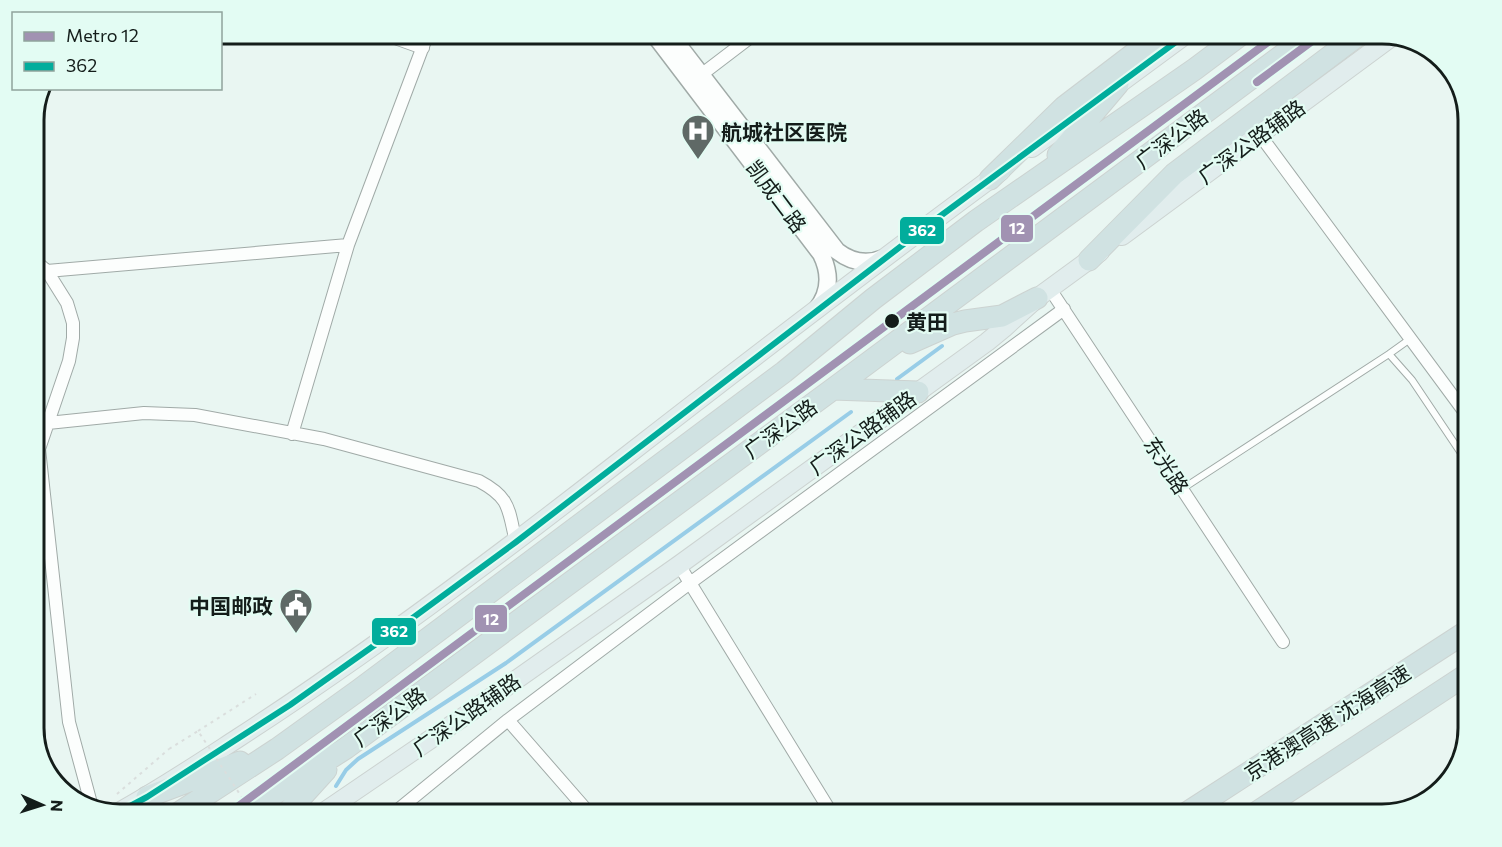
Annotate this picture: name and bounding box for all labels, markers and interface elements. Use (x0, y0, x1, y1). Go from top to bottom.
legend (12, 12, 222, 90)
text: Metro 12 (66, 24, 139, 46)
text: 362 (66, 54, 97, 76)
street label: 广深公路辅路 (1193, 94, 1309, 188)
street label: 广深公路 (1130, 103, 1212, 173)
hospital icon: 航城社区医院 (680, 113, 716, 160)
place label: 航城社区医院 (721, 119, 847, 144)
street label: 凯成二路 (742, 155, 812, 237)
line badge: 12 (1000, 214, 1034, 243)
line badge: 362 (899, 216, 945, 245)
text: 12 (1009, 218, 1025, 237)
text: 362 (908, 220, 936, 239)
place label: 黄田 (906, 309, 948, 334)
marker: 黄田 (883, 312, 901, 330)
street label: 广深公路辅路 (804, 385, 920, 479)
street label: 广深公路 (739, 393, 821, 463)
street label: 东光路 (1139, 432, 1195, 498)
public building icon: 中国邮政 (278, 587, 314, 634)
place label: 中国邮政 (189, 593, 273, 618)
line badge: 12 (474, 604, 508, 633)
text: 12 (483, 609, 499, 628)
line badge: 362 (371, 617, 417, 646)
text: 362 (380, 621, 408, 640)
street label: 京港澳高速 沈海高速 (1239, 659, 1415, 785)
street label: 广深公路辅路 (407, 668, 525, 760)
street label: 广深公路 (348, 681, 430, 751)
north arrow (12, 775, 72, 835)
text: N (48, 799, 67, 812)

